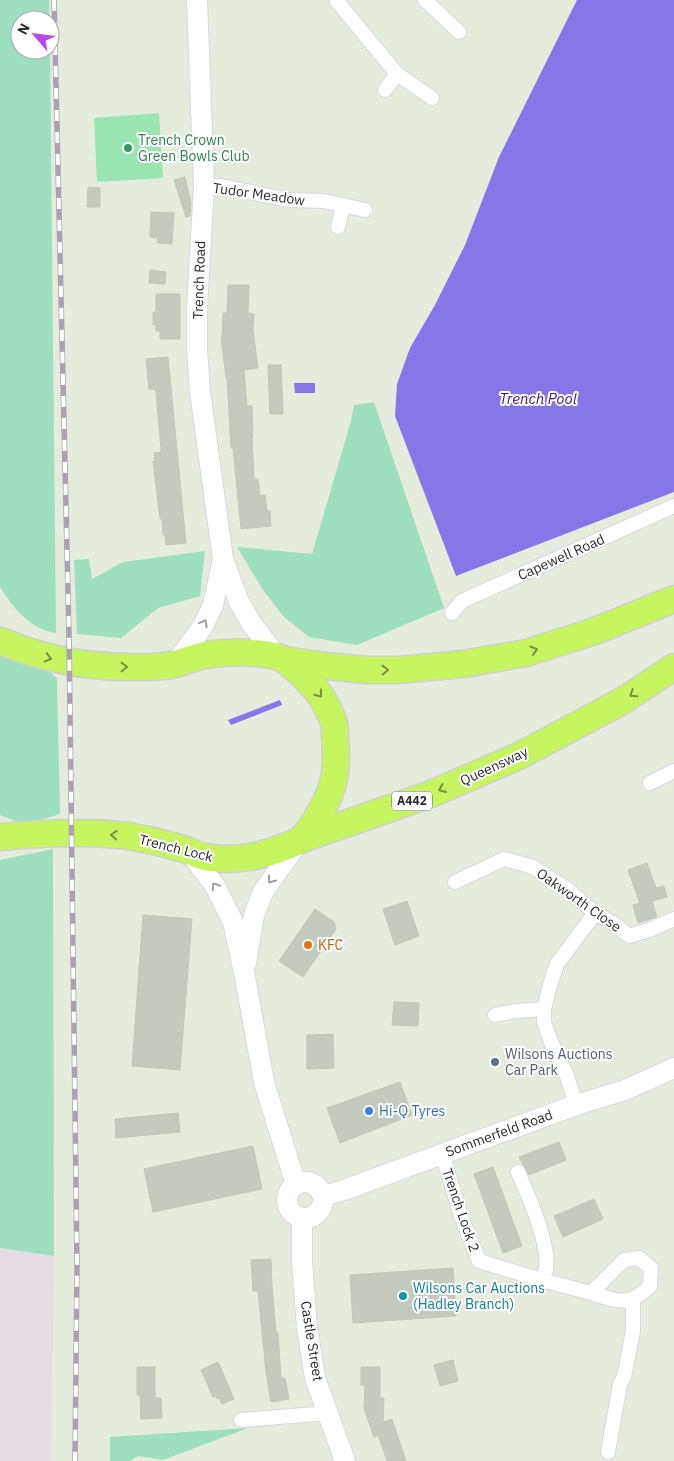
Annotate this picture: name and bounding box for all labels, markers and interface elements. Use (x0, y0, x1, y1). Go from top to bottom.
north arrow (10, 10, 60, 60)
text: N (13, 20, 34, 38)
place label: Trench Crown Green Bowls Club (138, 131, 250, 165)
marker: Trench Crown Green Bowls Club (122, 142, 134, 154)
street label: Tudor Meadow (212, 179, 306, 209)
street label: Trench Road (189, 240, 209, 320)
water label: Trench Pool (499, 389, 577, 408)
street label: Capewell Road (515, 530, 607, 584)
one-way arrow (198, 619, 208, 628)
one-way arrow (530, 646, 538, 656)
one-way arrow (44, 652, 52, 662)
one-way arrow (120, 662, 128, 672)
one-way arrow (382, 665, 390, 675)
one-way arrow (630, 688, 639, 697)
one-way arrow (313, 689, 322, 698)
street label: Queensway (457, 742, 531, 790)
one-way arrow (438, 783, 447, 794)
road number: A442 (392, 791, 432, 810)
one-way arrow (110, 830, 118, 841)
street label: Trench Lock (137, 830, 215, 866)
street label: Oakworth Close (533, 864, 625, 936)
one-way arrow (268, 874, 277, 884)
one-way arrow (212, 882, 221, 891)
place label: KFC (318, 936, 343, 954)
marker: KFC (302, 939, 314, 951)
place label: Wilsons Auctions Car Park (505, 1045, 613, 1079)
marker: Wilsons Auctions Car Park (489, 1056, 501, 1068)
place label: Hi-Q Tyres (379, 1102, 446, 1120)
marker: Hi-Q Tyres (363, 1105, 375, 1117)
street label: Sommerfeld Road (443, 1105, 555, 1161)
street label: Trench Lock 2 (438, 1166, 484, 1254)
place label: Wilsons Car Auctions (Hadley Branch) (413, 1279, 545, 1313)
marker: Wilsons Car Auctions (Hadley Branch) (397, 1290, 409, 1302)
street label: Castle Street (297, 1300, 327, 1382)

